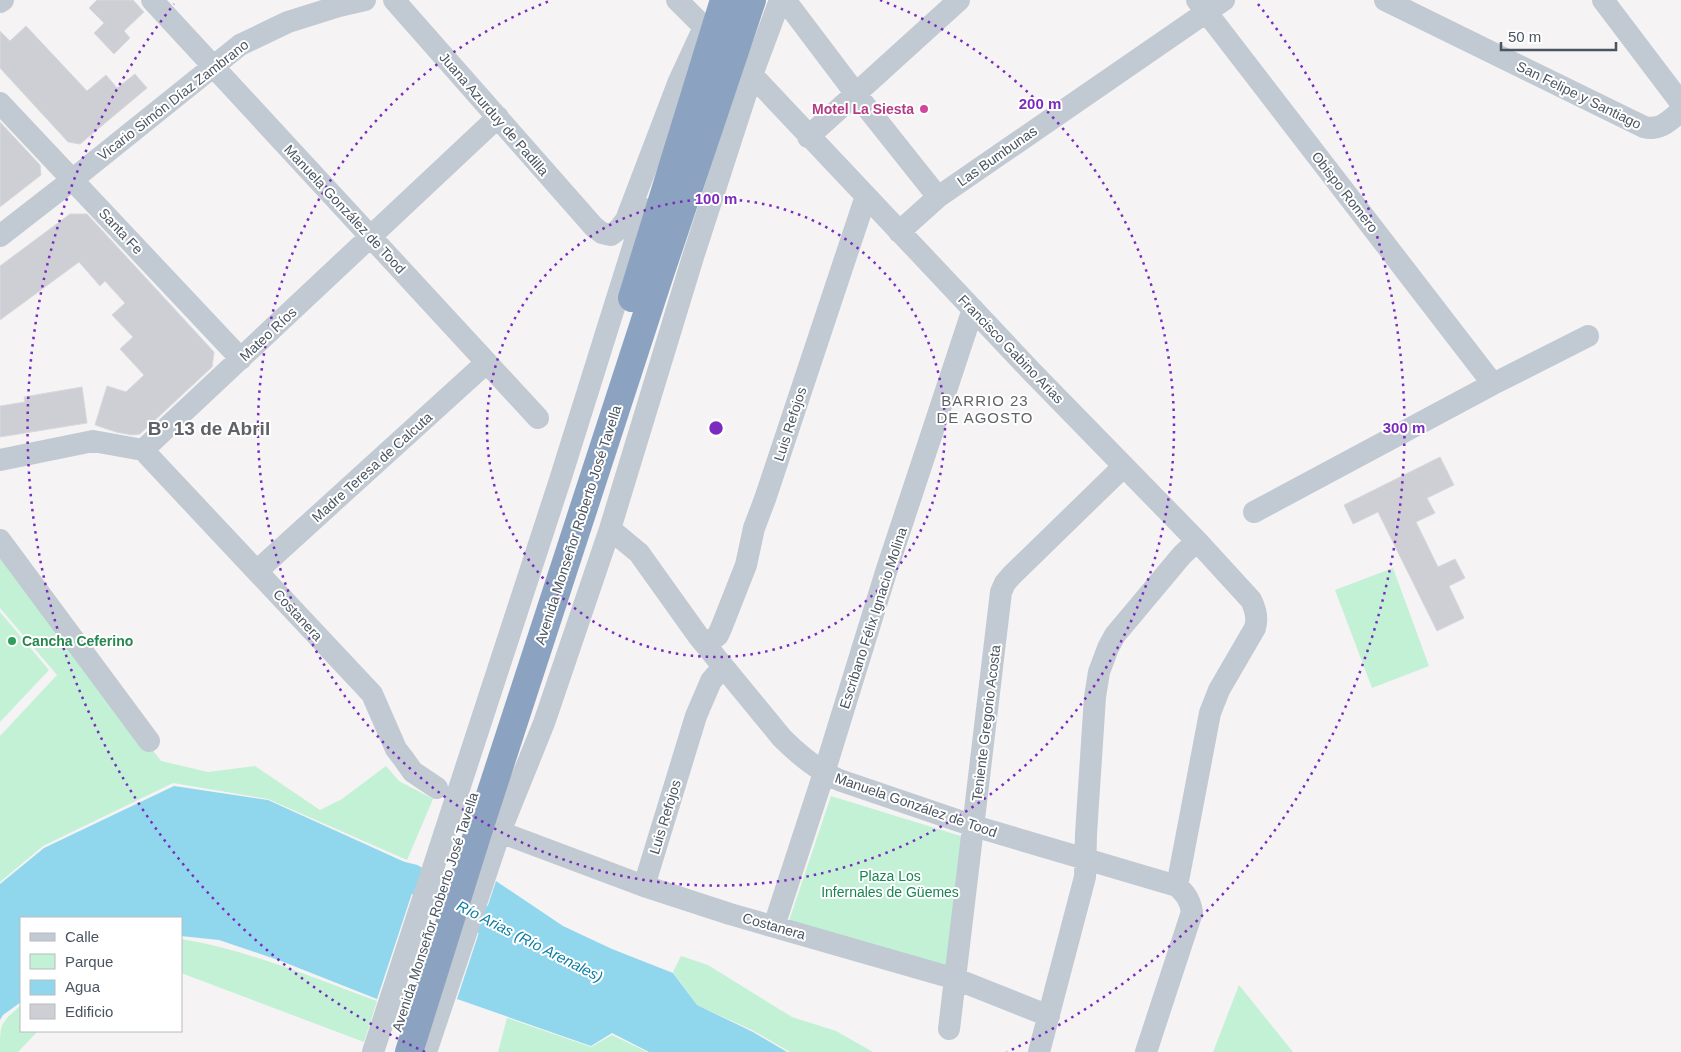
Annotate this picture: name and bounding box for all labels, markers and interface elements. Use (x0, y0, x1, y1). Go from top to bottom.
scale bar (1501, 20, 1616, 52)
text: 50 m (1508, 28, 1541, 45)
street label: Vicario Simón Díaz Zambrano (95, 36, 252, 164)
street label: Juana Azurduy de Padilla (436, 49, 552, 179)
street label: San Felipe y Santiago (1514, 58, 1644, 132)
text: 200 m (1019, 95, 1061, 112)
place label: Motel La Siesta (812, 101, 914, 117)
marker: Motel La Siesta (918, 103, 930, 115)
street label: Las Bumbunas (954, 123, 1040, 189)
street label: Manuela González de Tood (281, 141, 409, 277)
street label: Obispo Romero (1309, 148, 1382, 236)
text: 100 m (695, 190, 737, 207)
street label: Santa Fe (96, 205, 146, 257)
street label: Francisco Gabino Arias (955, 291, 1067, 407)
street label: Mateo Ríos (236, 304, 300, 364)
street label: Luis Refojos (770, 385, 810, 463)
district label: BARRIO 23 DE AGOSTO (936, 392, 1034, 426)
street label: Avenida Monseñor Roberto José Tavella (532, 403, 624, 647)
street label: Madre Teresa de Calcuta (309, 409, 436, 525)
district label: Bº 13 de Abril (148, 418, 270, 439)
centre of rings (707, 419, 725, 437)
text: 300 m (1383, 419, 1425, 436)
street label: Escribano Félix Ignacio Molina (836, 525, 910, 711)
street label: Costanera (270, 586, 326, 644)
place label: Cancha Ceferino (22, 633, 133, 649)
marker: Cancha Ceferino (6, 635, 18, 647)
street label: Teniente Gregorio Acosta (968, 644, 1004, 802)
street label: Manuela González de Tood (833, 770, 999, 840)
street label: Luis Refojos (646, 778, 684, 856)
street label: Avenida Monseñor Roberto José Tavella (389, 790, 481, 1034)
park label: Plaza Los Infernales de Güemes (821, 868, 959, 900)
water label: Río Arias (Río Arenales) (454, 897, 606, 985)
street label: Costanera (741, 909, 807, 943)
legend (20, 917, 182, 1032)
text: Calle (65, 928, 99, 945)
text: Parque (65, 953, 113, 970)
text: Agua (65, 978, 101, 995)
text: Edificio (65, 1003, 113, 1020)

